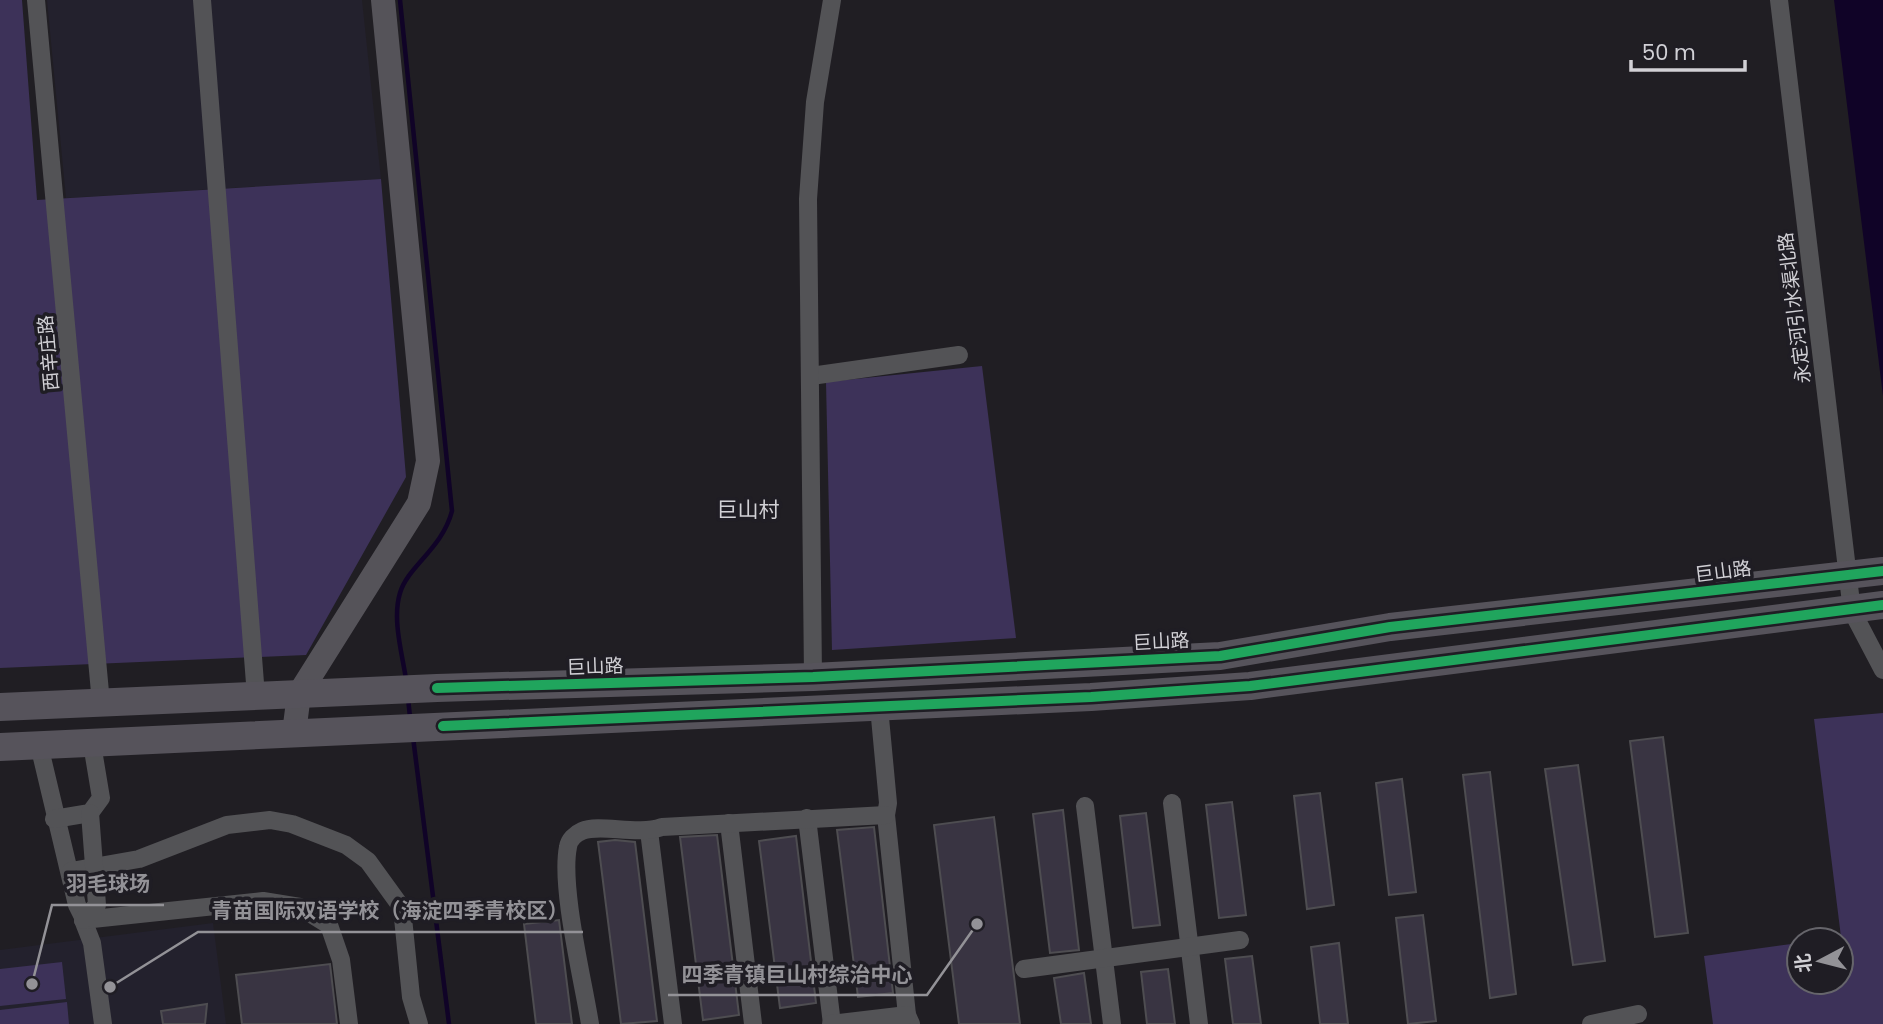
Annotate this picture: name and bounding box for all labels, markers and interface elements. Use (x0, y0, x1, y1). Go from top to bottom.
scale bar (1631, 28, 1745, 72)
text: 50 m (1642, 38, 1696, 67)
street label: 永定河引水渠北路 (1772, 231, 1817, 385)
street label: 西辛庄路 (32, 314, 65, 392)
district label: 巨山村 (717, 495, 780, 524)
street label: 巨山路 (1693, 555, 1753, 588)
street label: 巨山路 (1132, 627, 1190, 656)
street label: 巨山路 (566, 652, 624, 681)
callout: 羽毛球场 (52, 863, 164, 905)
text: 羽毛球场 (66, 869, 150, 898)
callout: 青苗国际双语学校（海淀四季青校区） (198, 890, 583, 932)
text: 青苗国际双语学校（海淀四季青校区） (212, 896, 569, 925)
north arrow (1785, 926, 1855, 996)
text: 北 (1789, 952, 1818, 974)
callout: 四季青镇巨山村综治中心 (668, 953, 927, 995)
text: 四季青镇巨山村综治中心 (682, 960, 913, 989)

